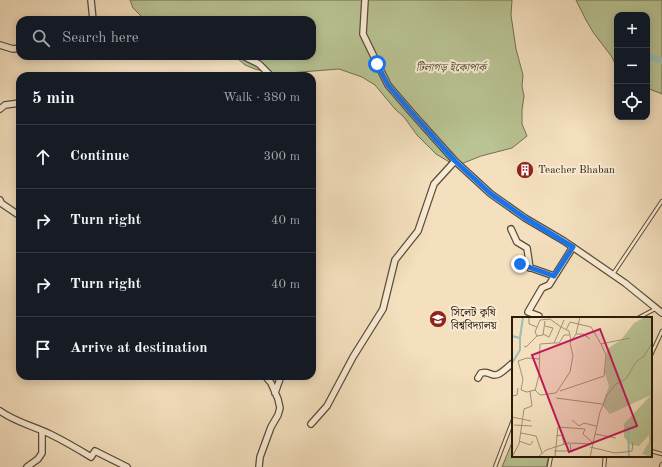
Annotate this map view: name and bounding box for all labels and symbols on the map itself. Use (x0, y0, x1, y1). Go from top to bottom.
route start (368, 55, 386, 73)
park label: টিলাগড় ইকোপার্ক (416, 60, 488, 74)
building icon: Teacher Bhaban (515, 160, 535, 180)
place label: Teacher Bhaban (538, 165, 615, 176)
route end (511, 255, 529, 273)
place label: সিলেট কৃষি বিশ্ববিদ্যালয় (450, 306, 498, 332)
school or university icon: সিলেট কৃষি বিশ্ববিদ্যালয় (428, 309, 448, 329)
inset map (512, 317, 652, 457)

